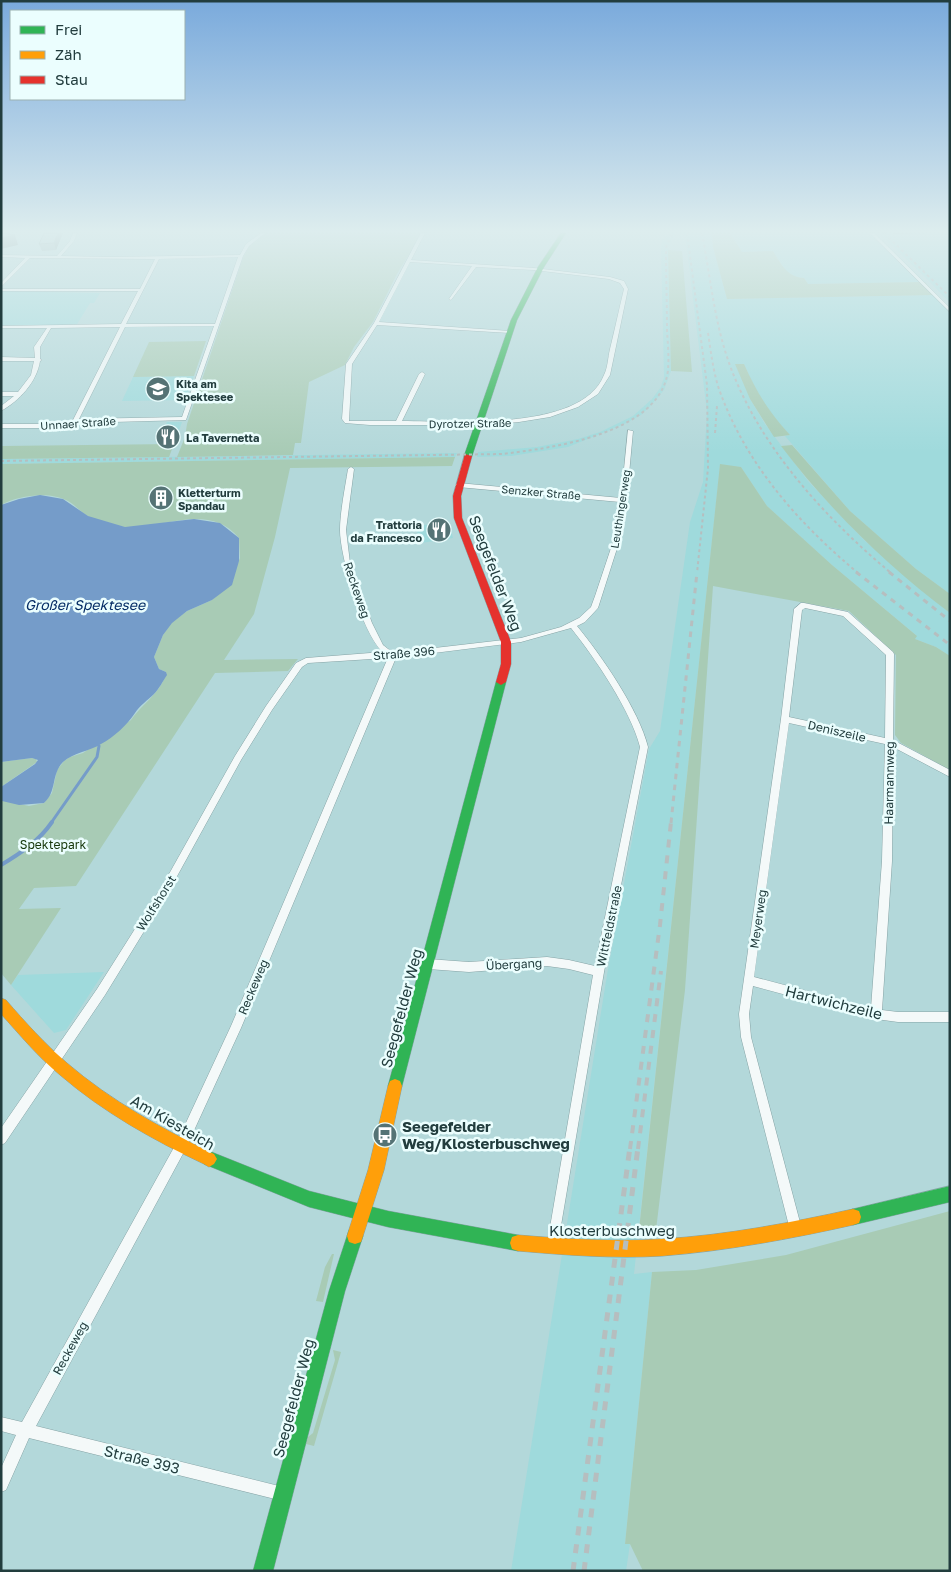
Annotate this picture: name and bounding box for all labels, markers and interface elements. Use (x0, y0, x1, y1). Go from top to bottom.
legend (10, 10, 185, 100)
text: Frei (55, 20, 82, 38)
text: Zäh (55, 45, 82, 63)
text: Stau (55, 70, 88, 88)
school or university icon: Kita am Spektesee (145, 376, 171, 402)
place label: Kita am Spektesee (176, 377, 234, 403)
street label: Unnaer Straße (40, 414, 116, 432)
street label: Dyrotzer Straße (429, 416, 511, 430)
restaurant icon: La Tavernetta (155, 424, 181, 450)
place label: La Tavernetta (186, 431, 259, 444)
street label: Leuthingerweg (607, 469, 633, 549)
street label: Senzker Straße (501, 482, 581, 502)
building icon: Kletterturm Spandau (148, 485, 174, 511)
place label: Kletterturm Spandau (178, 486, 241, 512)
street label: Seegefelder Weg (466, 512, 526, 634)
restaurant icon: Trattoria da Francesco (426, 517, 452, 543)
place label: Trattoria da Francesco (350, 518, 422, 544)
street label: Reckeweg (340, 560, 374, 620)
water label: Großer Spektesee (25, 596, 146, 613)
street label: Straße 396 (372, 643, 436, 663)
street label: Deniszeile (806, 717, 868, 745)
street label: Haarmannweg (881, 741, 897, 825)
park label: Spektepark (20, 837, 86, 852)
street label: Wolfshorst (133, 872, 179, 934)
street label: Wittfeldstraße (593, 884, 625, 968)
street label: Meyerweg (746, 889, 770, 949)
street label: Seegefelder Weg (376, 946, 426, 1070)
street label: Übergang (485, 955, 543, 973)
street label: Reckeweg (235, 957, 271, 1017)
street label: Hartwichzeile (784, 981, 885, 1023)
street label: Am Kiesteich (128, 1091, 218, 1153)
place label: Seegefelder Weg/Klosterbuschweg (402, 1117, 570, 1152)
bus stop icon: Seegefelder Weg/Klosterbuschweg (372, 1122, 398, 1148)
street label: Klosterbuschweg (549, 1221, 675, 1239)
street label: Reckeweg (49, 1319, 91, 1377)
street label: Seegefelder Weg (268, 1336, 318, 1460)
street label: Straße 393 (102, 1441, 182, 1477)

